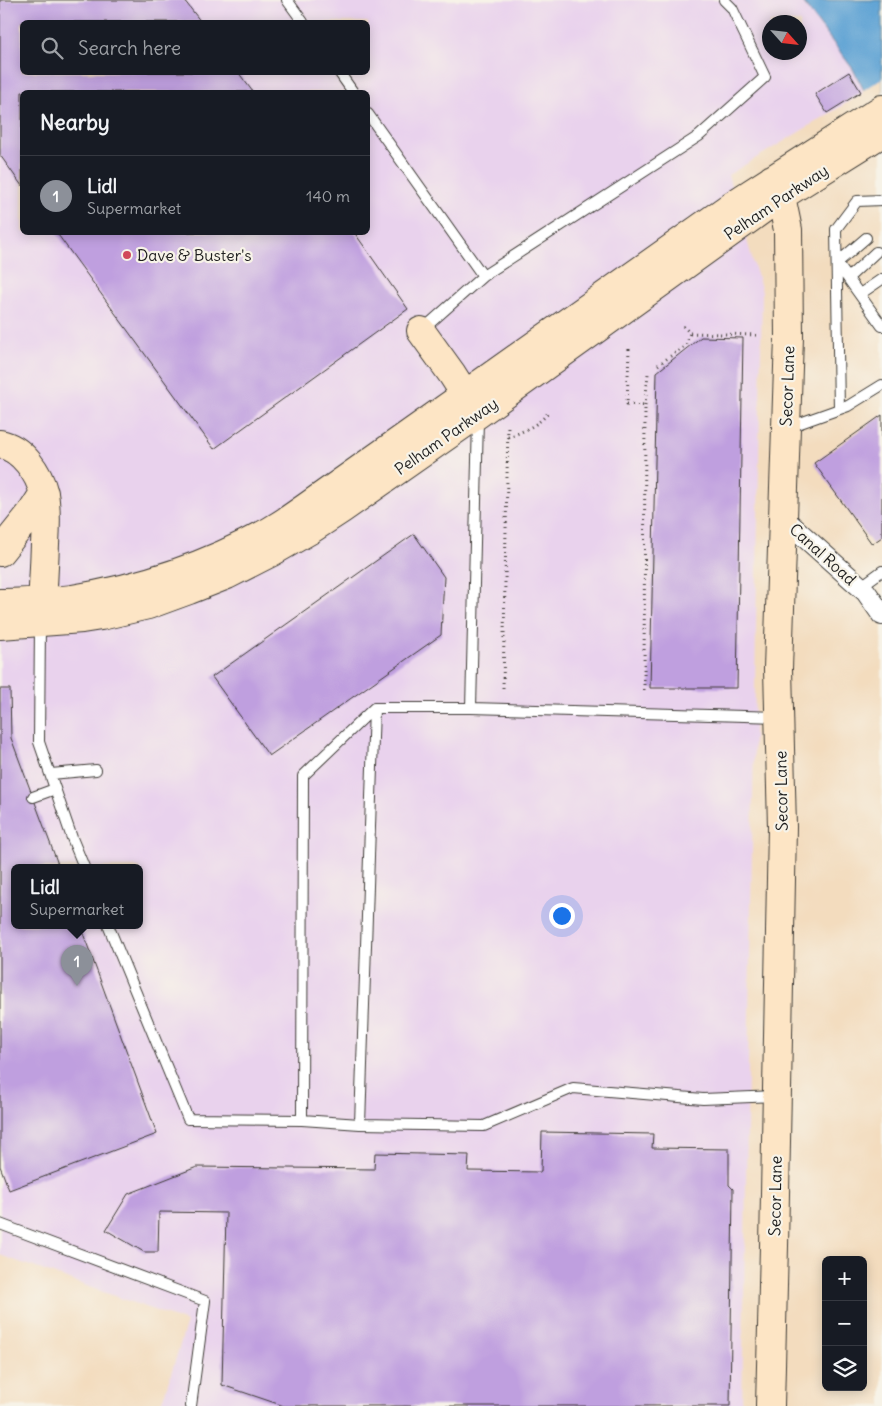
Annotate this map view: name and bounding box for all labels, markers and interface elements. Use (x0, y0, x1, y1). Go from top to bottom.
north arrow (762, 15, 807, 60)
search box (20, 20, 370, 75)
icon: search (38, 34, 66, 62)
text: Search here (78, 36, 181, 60)
text: Nearby (40, 109, 110, 136)
street label: Pelham Parkway (720, 160, 832, 244)
text: Lidl (87, 174, 117, 198)
text: 1 (53, 186, 59, 206)
text: 140 m (306, 186, 350, 206)
text: Supermarket (87, 198, 181, 218)
place label: Dave & Buster's (137, 245, 252, 265)
marker: Dave & Buster's (121, 249, 133, 261)
street label: Secor Lane (776, 345, 798, 427)
street label: Pelham Parkway (391, 393, 501, 479)
street label: Canal Road (786, 519, 860, 589)
street label: Secor Lane (770, 751, 792, 831)
popup (11, 864, 143, 929)
text: Lidl (30, 875, 60, 899)
text: Supermarket (30, 899, 124, 919)
your location (549, 903, 575, 929)
pin: 1 (61, 945, 93, 986)
street label: Secor Lane (764, 1156, 786, 1236)
map controls (822, 1256, 867, 1391)
button: + (822, 1256, 867, 1301)
button: − (822, 1301, 867, 1346)
button: layers (822, 1346, 867, 1391)

